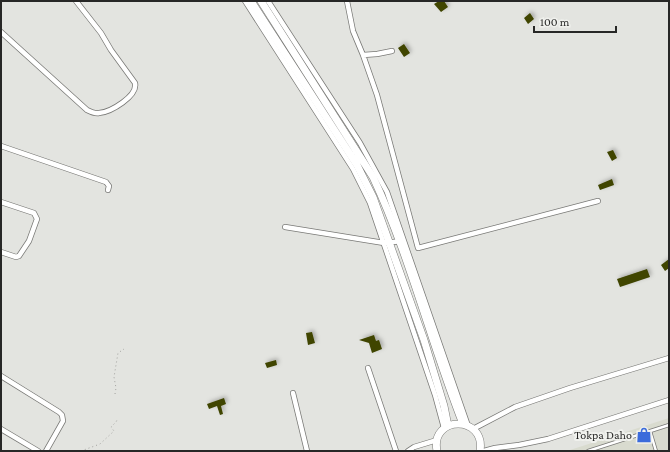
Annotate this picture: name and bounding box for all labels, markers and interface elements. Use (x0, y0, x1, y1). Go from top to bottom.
scale bar (534, 8, 616, 34)
text: 100 m (540, 15, 570, 29)
shop icon: Tokpa Daho (635, 426, 653, 444)
place label: Tokpa Daho (574, 428, 632, 442)

